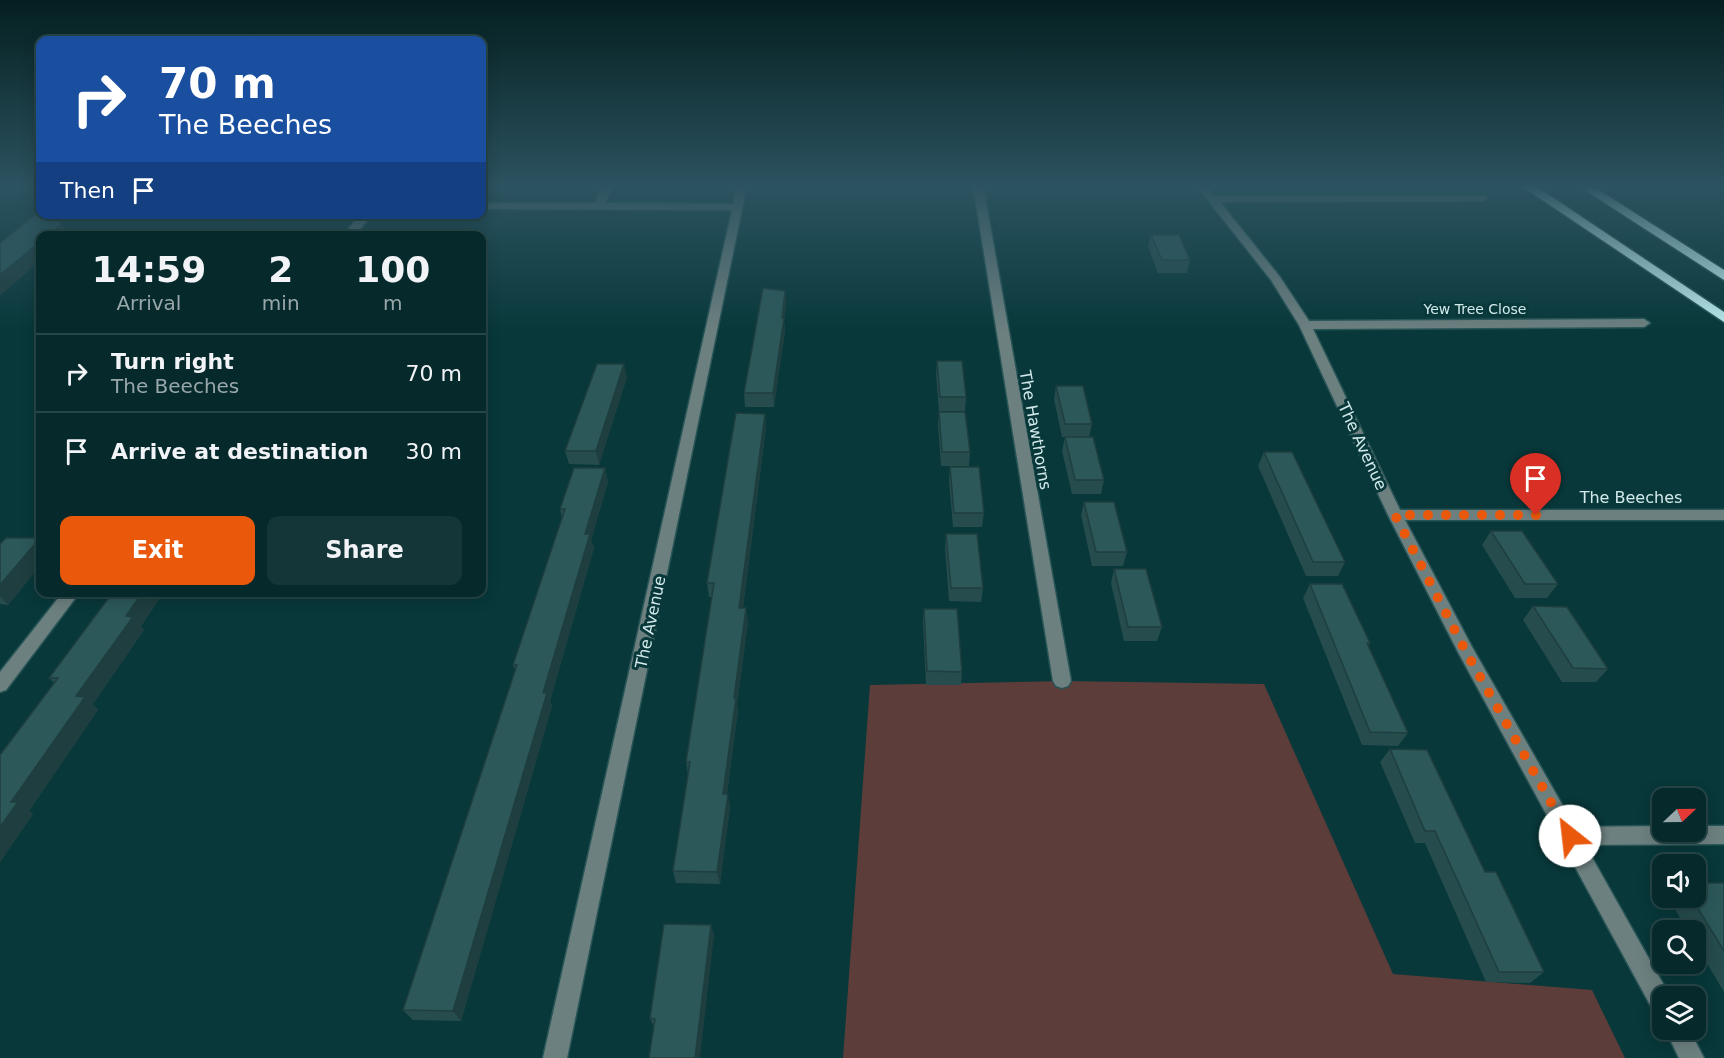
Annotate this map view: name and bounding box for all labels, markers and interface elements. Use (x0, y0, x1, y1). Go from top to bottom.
text: 70 m (159, 59, 276, 108)
icon: right (60, 60, 138, 138)
text: The Beeches (159, 109, 332, 140)
icon: arrive (127, 174, 160, 207)
text: Then (60, 178, 115, 203)
text: 14:59 (92, 249, 206, 290)
text: 2 (268, 249, 293, 290)
text: 100 (355, 249, 430, 290)
text: Arrival (116, 291, 181, 315)
text: min (262, 291, 300, 315)
text: m (383, 291, 403, 315)
street label: Yew Tree Close (1423, 301, 1526, 317)
text: Turn right (111, 349, 234, 374)
icon: right (60, 357, 93, 390)
text: 70 m (406, 361, 462, 386)
street label: The Hawthorns (1015, 368, 1055, 491)
text: The Beeches (111, 374, 239, 398)
street label: The Avenue (1334, 399, 1391, 493)
icon: arrive (60, 435, 93, 468)
text: Arrive at destination (111, 439, 368, 464)
text: 30 m (406, 439, 462, 464)
pin (1510, 453, 1561, 515)
icon: arrive (1519, 462, 1552, 495)
street label: The Beeches (1579, 488, 1682, 507)
button: Exit (60, 516, 255, 585)
button: Share (267, 516, 462, 585)
street label: The Avenue (631, 574, 670, 671)
north arrow (1652, 788, 1706, 842)
map controls (1652, 788, 1706, 1040)
position arrow (1538, 804, 1602, 868)
button: sound (1652, 854, 1706, 908)
button: search (1652, 920, 1706, 974)
button: layers (1652, 986, 1706, 1040)

